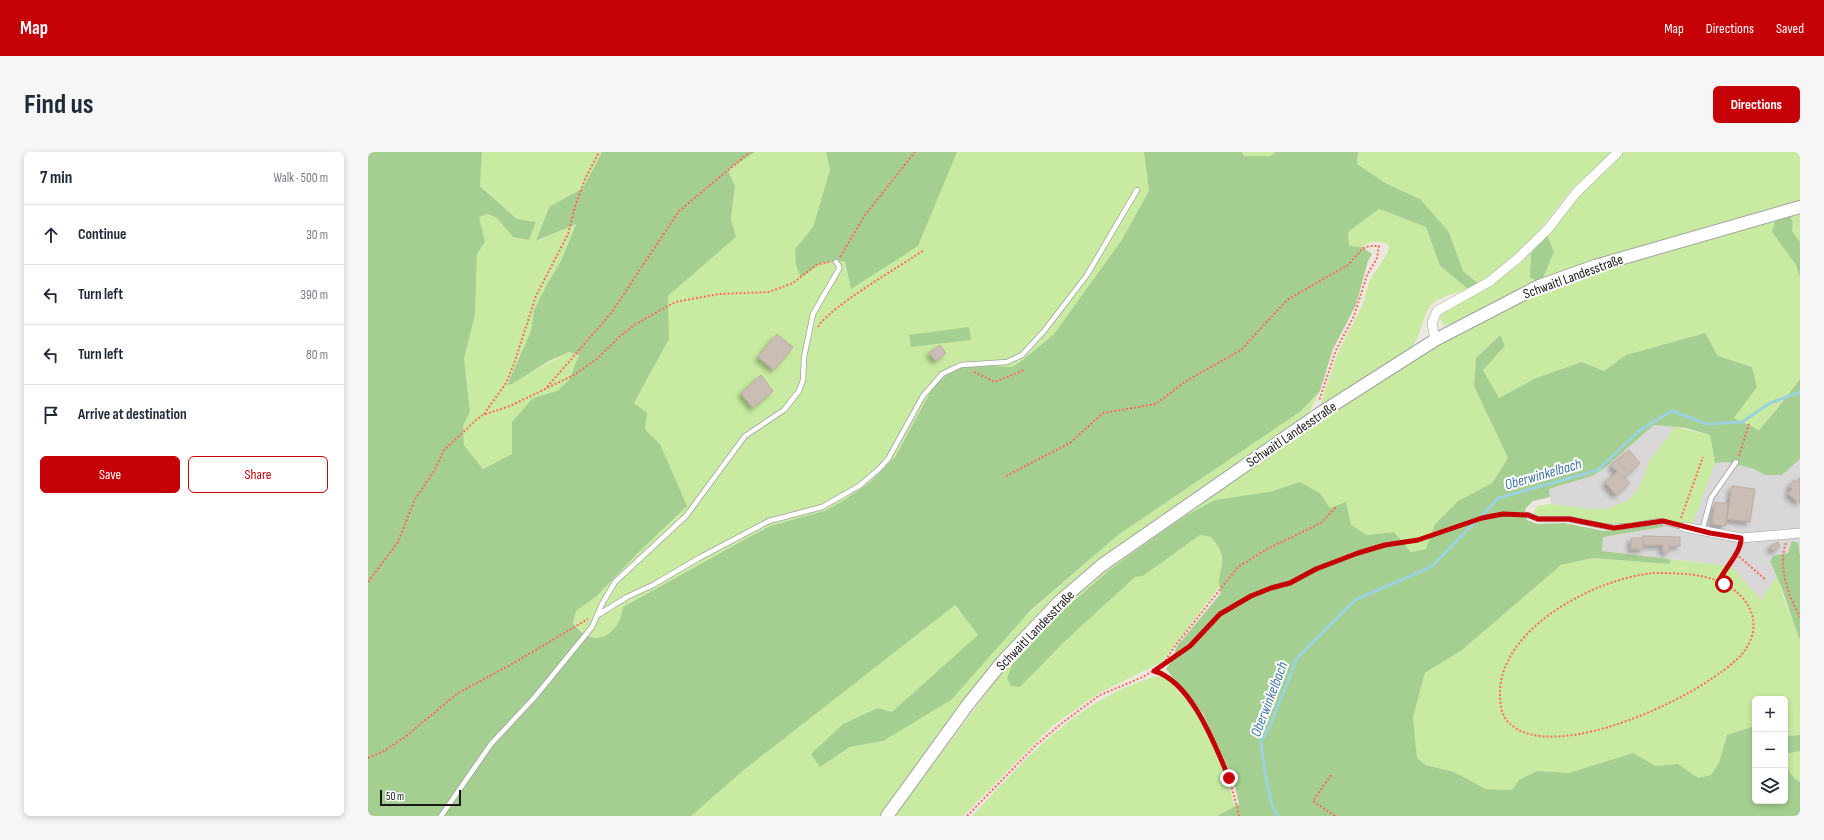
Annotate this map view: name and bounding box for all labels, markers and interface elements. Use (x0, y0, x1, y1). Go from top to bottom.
text: Map (20, 17, 48, 40)
text: Map (1664, 20, 1684, 37)
text: Directions (1706, 20, 1754, 37)
text: Saved (1776, 20, 1804, 37)
button: Directions (1713, 86, 1800, 123)
text: Find us (24, 88, 93, 121)
text: 7 min (40, 168, 72, 188)
text: Walk · 500 m (274, 170, 328, 186)
icon: ahead (40, 224, 62, 246)
text: Continue (78, 225, 127, 244)
text: 30 m (306, 227, 328, 243)
street label: Schwaitl Landesstraße (1521, 250, 1626, 302)
icon: left (40, 284, 62, 306)
text: Turn left (78, 285, 123, 304)
text: 390 m (301, 287, 328, 303)
icon: left (40, 344, 62, 366)
text: Turn left (78, 345, 123, 364)
text: 80 m (306, 347, 328, 363)
street label: Schwaitl Landesstraße (1243, 398, 1340, 471)
icon: arrive (40, 404, 62, 426)
text: Arrive at destination (78, 405, 187, 424)
water label: Oberwinkelbach (1502, 454, 1584, 495)
button: Save (40, 456, 180, 493)
button: Share (188, 456, 328, 493)
route start (1715, 575, 1733, 593)
street label: Schwaitl Landesstraße (993, 587, 1078, 674)
water label: Oberwinkelbach (1246, 659, 1293, 740)
map controls (1752, 696, 1788, 804)
button: + (1752, 696, 1788, 732)
button: − (1752, 732, 1788, 768)
button: layers (1752, 768, 1788, 804)
route end (1220, 769, 1238, 787)
scale bar (380, 788, 461, 807)
text: 50 m (386, 790, 404, 803)

